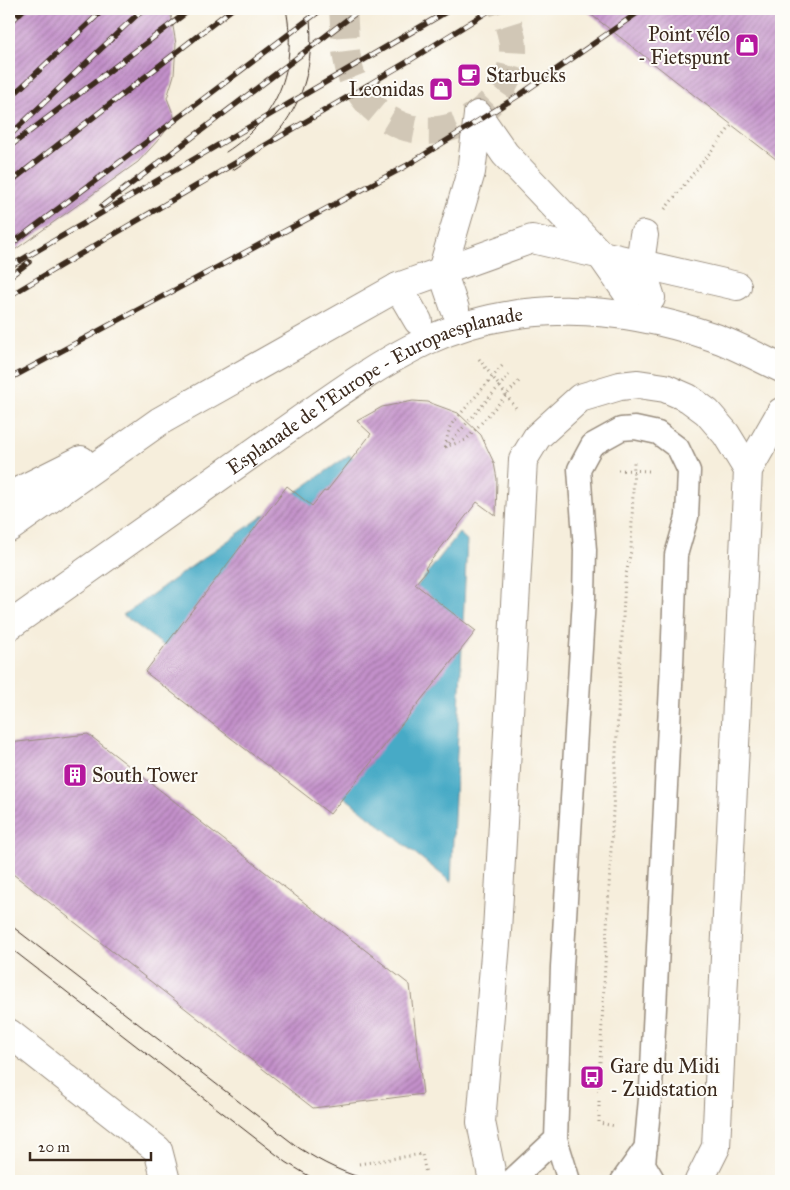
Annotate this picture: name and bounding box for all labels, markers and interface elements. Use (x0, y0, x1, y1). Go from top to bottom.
place label: Point vélo - Fietspunt (638, 22, 730, 69)
shop icon: Point vélo - Fietspunt (734, 32, 760, 58)
cafe icon: Starbucks (456, 62, 482, 88)
place label: Starbucks (486, 63, 566, 87)
shop icon: Leonidas (428, 76, 454, 102)
place label: Leonidas (349, 77, 424, 101)
street label: Esplanade de l'Europe - Europaesplanade (222, 302, 524, 480)
building icon: South Tower (62, 762, 88, 788)
place label: South Tower (92, 763, 198, 787)
place label: Gare du Midi - Zuidstation (610, 1054, 720, 1101)
bus stop icon: Gare du Midi - Zuidstation (579, 1064, 605, 1090)
scale bar (30, 1130, 151, 1162)
text: 20 m (38, 1138, 70, 1156)

